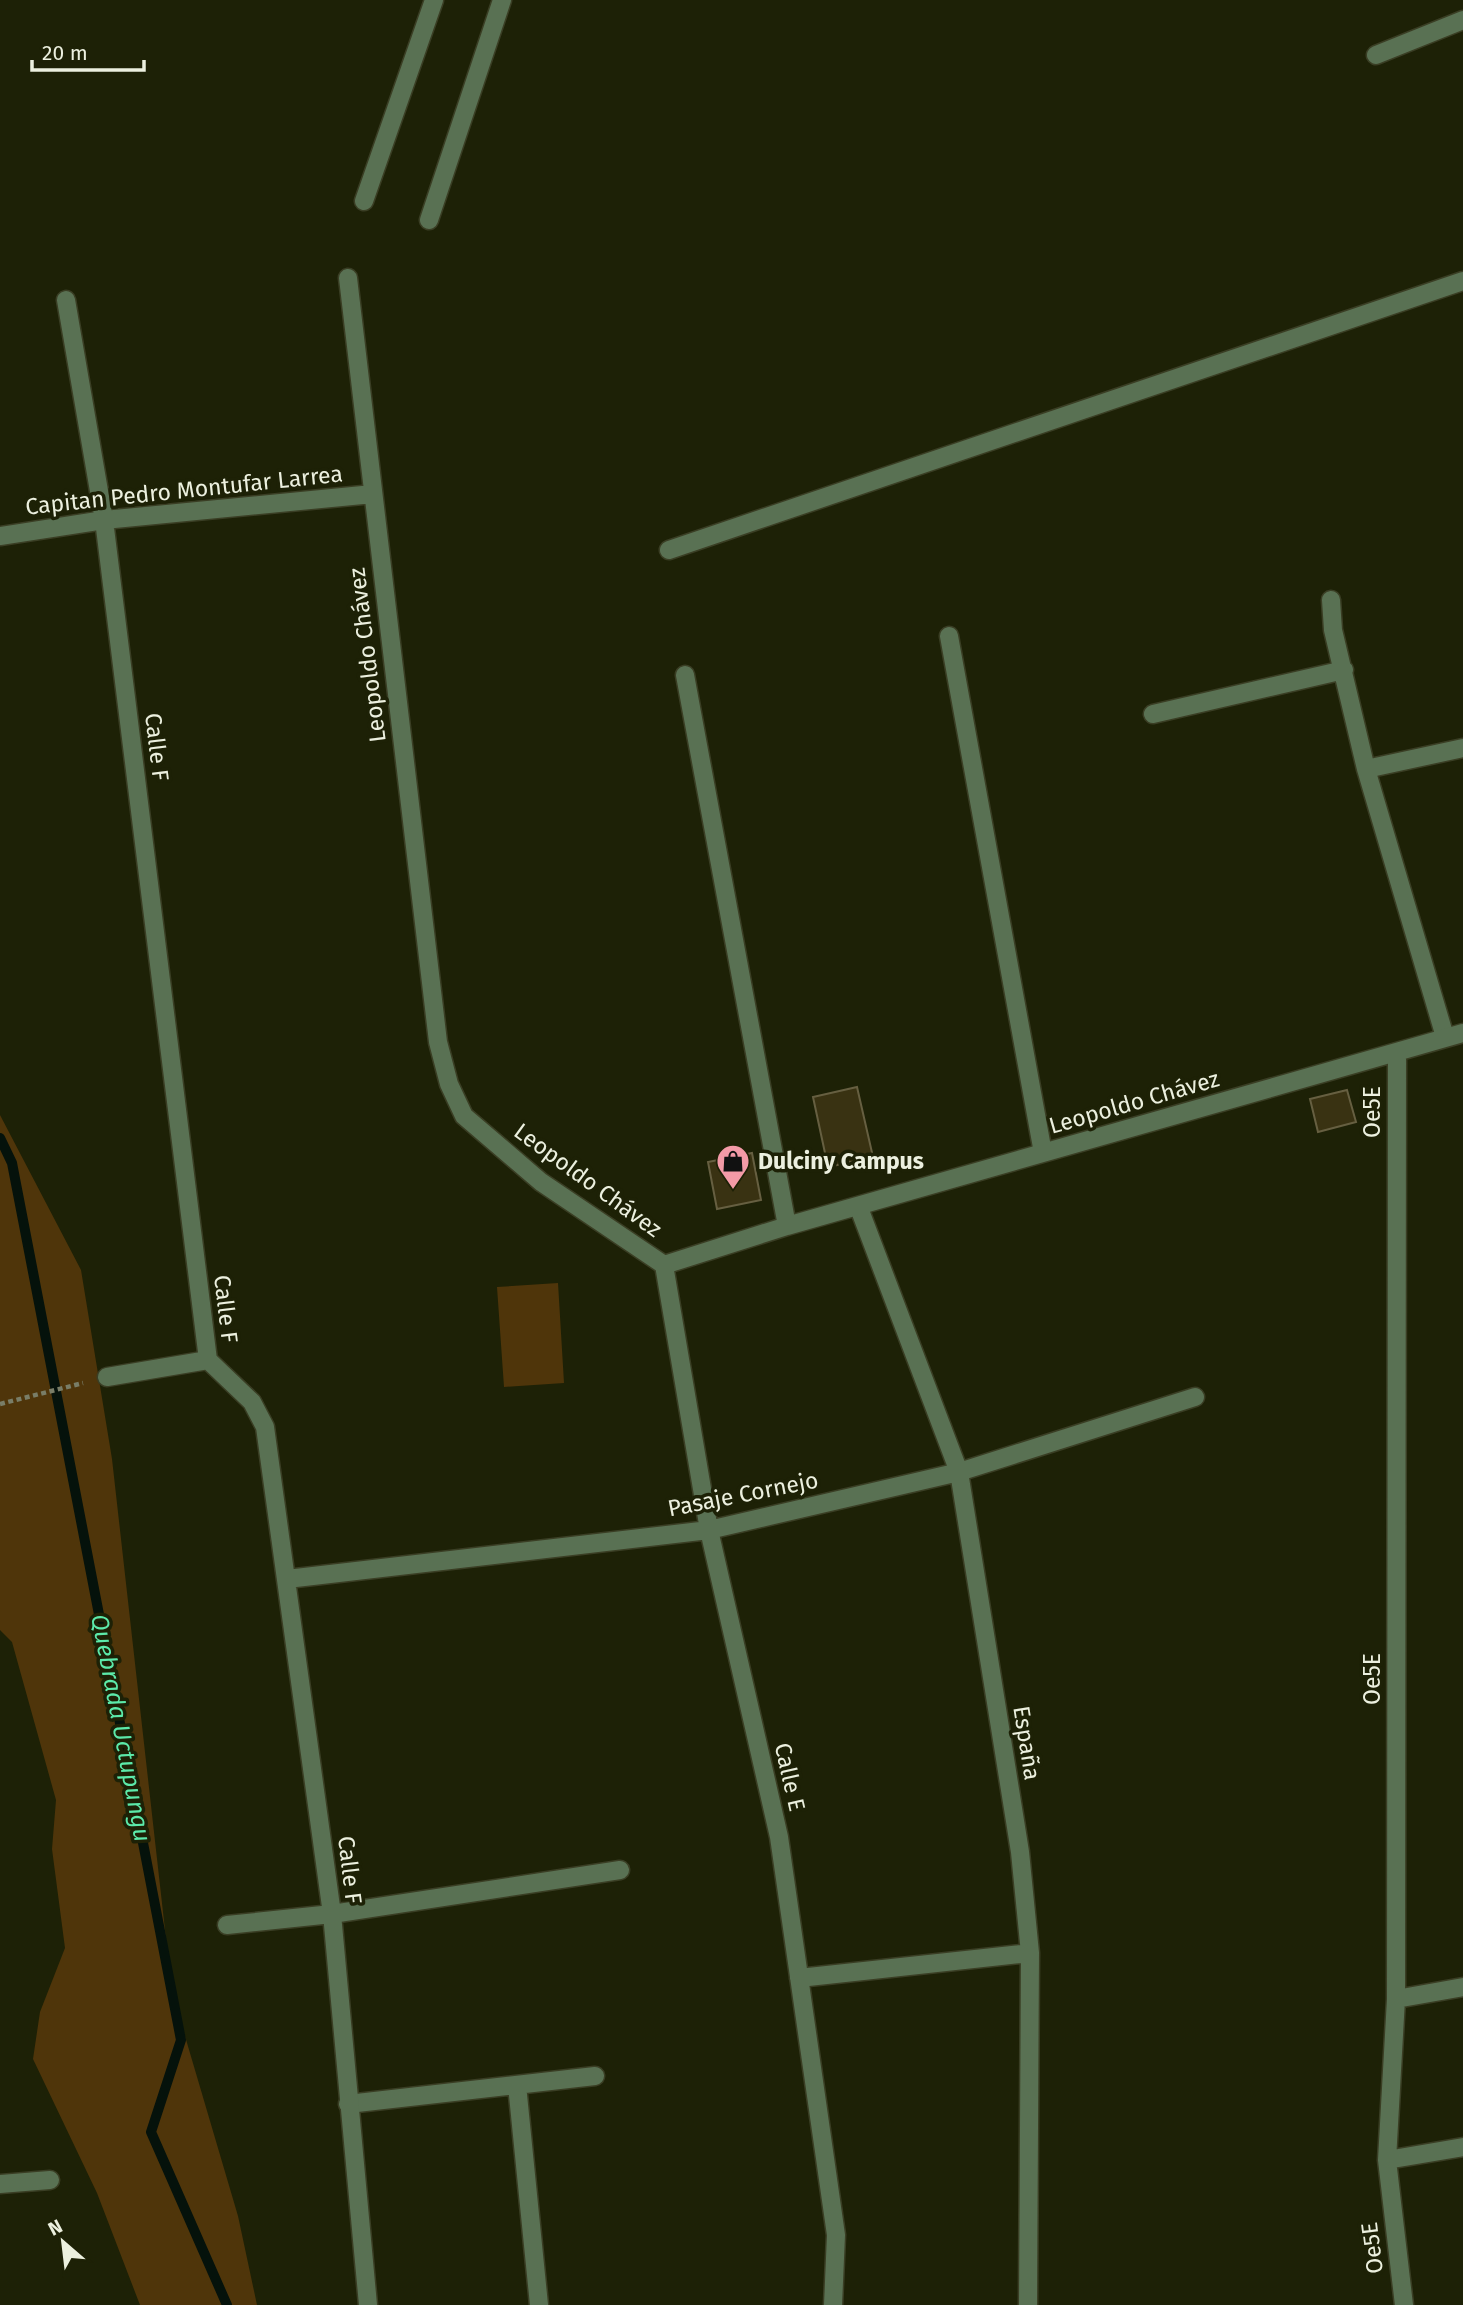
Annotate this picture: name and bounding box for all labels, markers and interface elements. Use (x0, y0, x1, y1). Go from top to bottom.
scale bar (32, 28, 144, 72)
text: 20 m (42, 40, 88, 66)
street label: Capitan Pedro Montufar Larrea (24, 459, 344, 521)
street label: Leopoldo Chávez (342, 566, 392, 744)
street label: Calle F (139, 711, 175, 783)
street label: Leopoldo Chávez (1046, 1064, 1222, 1140)
street label: Oe5E (1358, 1086, 1386, 1138)
street label: Leopoldo Chávez (509, 1117, 667, 1243)
shop icon: Dulciny Campus (714, 1142, 752, 1191)
place label: Dulciny Campus (758, 1147, 924, 1175)
street label: Calle F (208, 1273, 244, 1345)
street label: Pasaje Cornejo (665, 1466, 821, 1522)
water label: Quebrada Uctupungu (85, 1612, 157, 1844)
street label: Oe5E (1358, 1653, 1386, 1705)
street label: España (1007, 1704, 1047, 1782)
street label: Calle E (769, 1740, 811, 1814)
street label: Calle F (332, 1834, 368, 1906)
north arrow (28, 2207, 98, 2277)
text: N (44, 2214, 66, 2241)
street label: Oe5E (1355, 2220, 1389, 2276)

